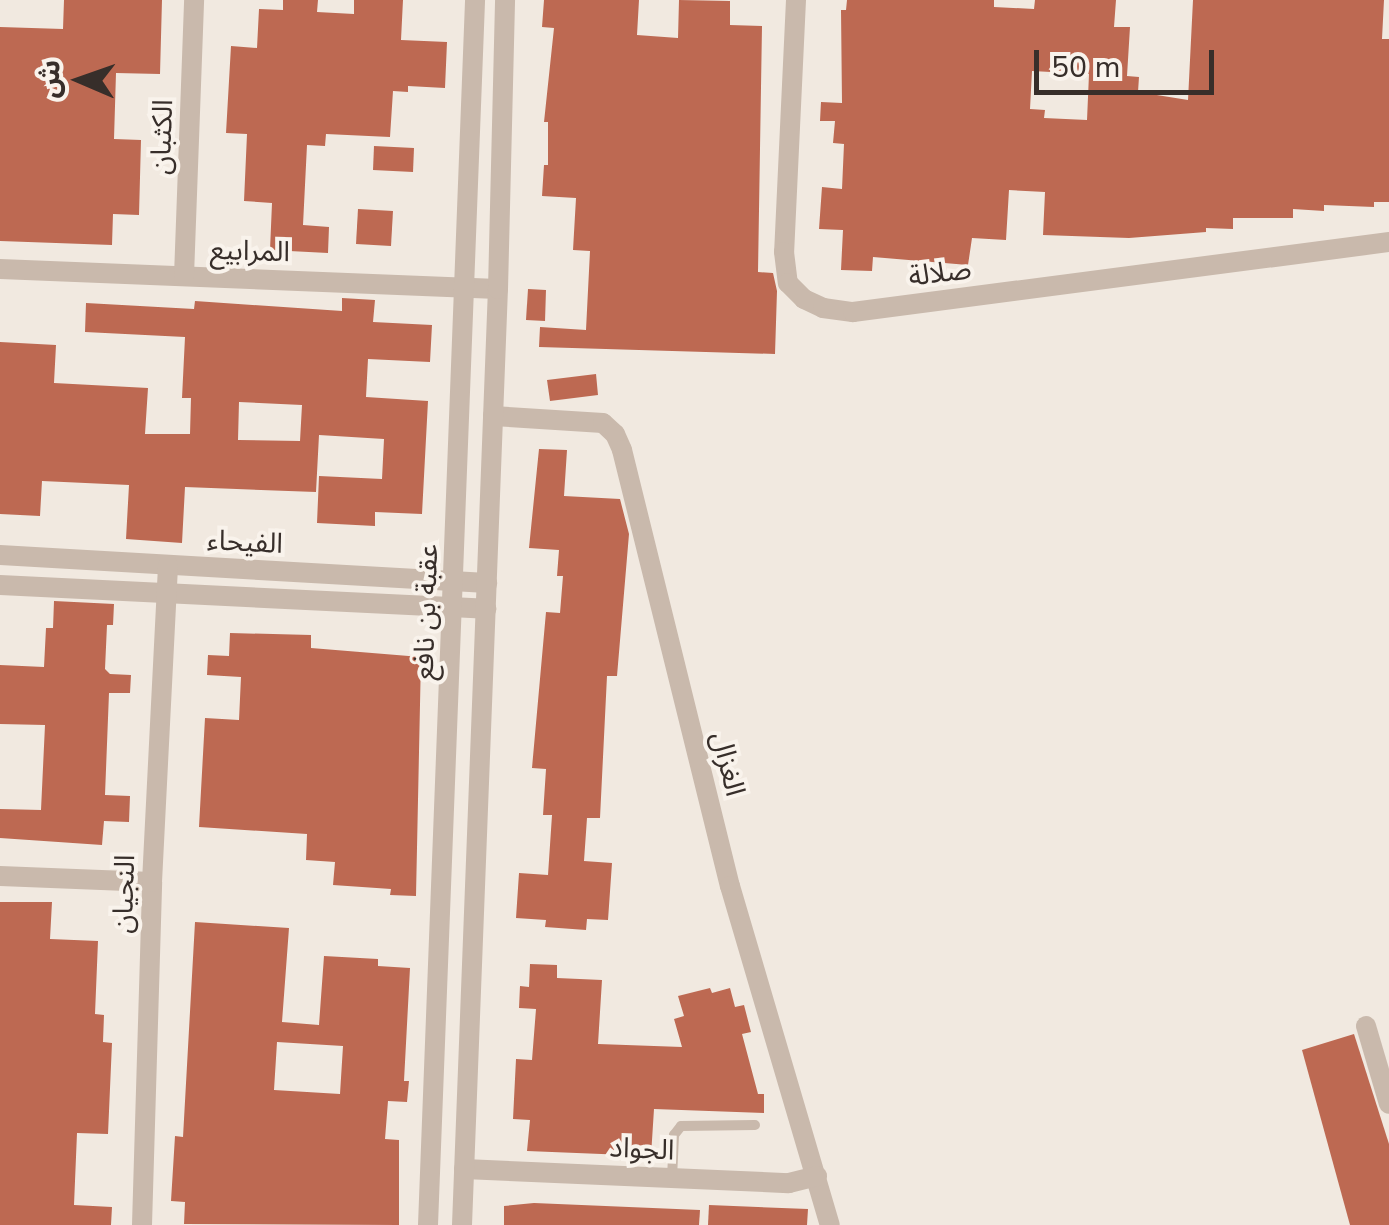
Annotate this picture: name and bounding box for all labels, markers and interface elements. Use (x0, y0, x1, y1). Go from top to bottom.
north arrow (30, 30, 130, 130)
scale bar (1039, 30, 1219, 92)
text: 50 m (1051, 47, 1120, 88)
text: ش (30, 59, 70, 99)
street label: الكثبان (144, 99, 180, 175)
street label: المرابيع (209, 233, 291, 269)
street label: صلالة (907, 252, 973, 294)
street label: الفيحاء (206, 523, 284, 561)
street label: عقبة بن نافع (407, 543, 445, 681)
street label: الغزال (704, 728, 752, 800)
street label: النجيان (106, 854, 142, 934)
street label: الجواد (609, 1131, 675, 1167)

